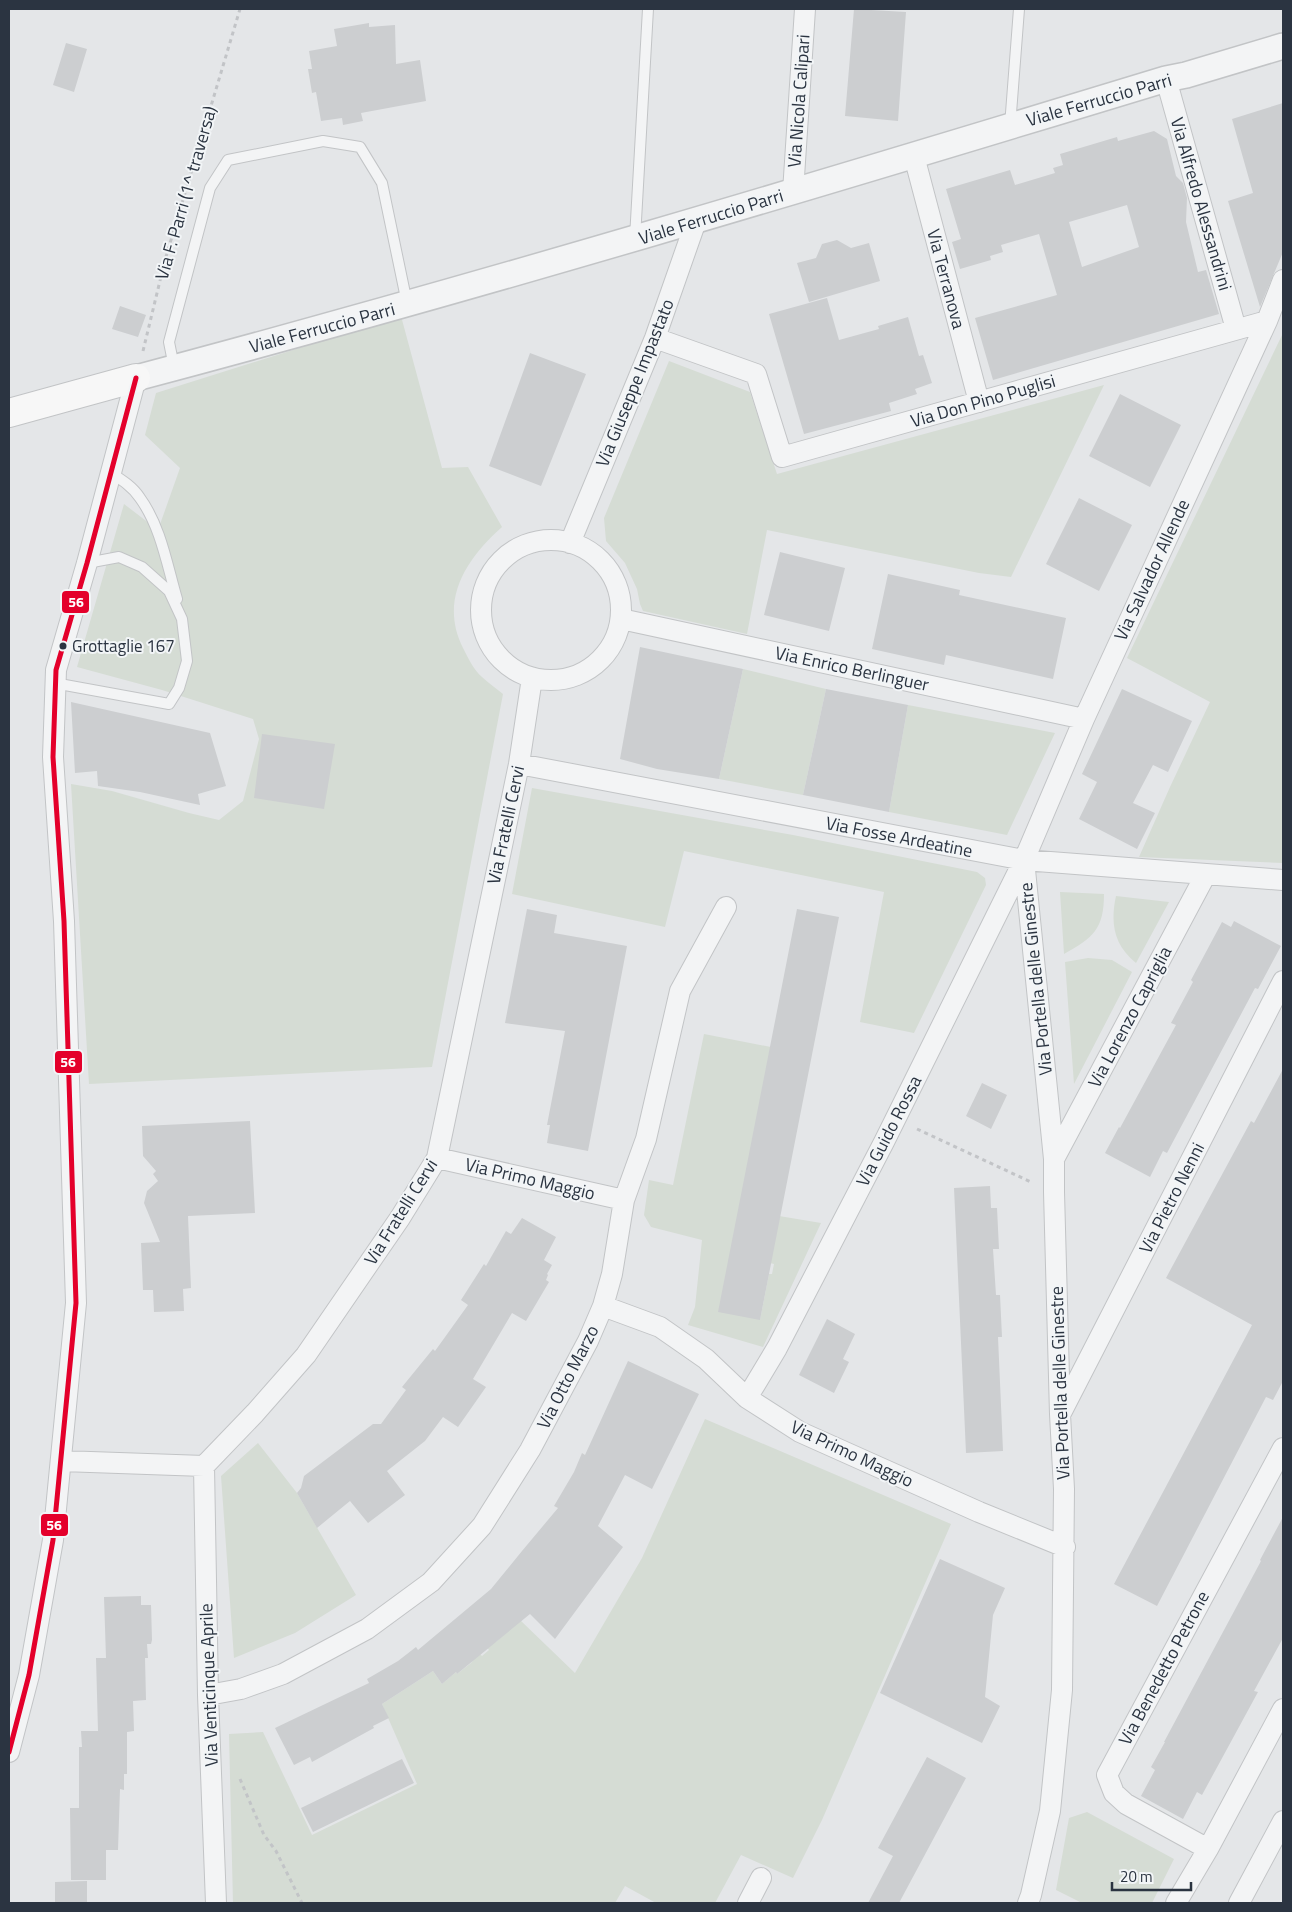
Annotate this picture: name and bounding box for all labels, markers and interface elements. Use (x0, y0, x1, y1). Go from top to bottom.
street label: Via Nicola Calipari (780, 33, 817, 168)
street label: Viale Ferruccio Parri (1023, 66, 1175, 133)
street label: Via F. Parri (1^ traversa) (148, 103, 223, 283)
street label: Via Alfredo Alessandrini (1164, 114, 1239, 294)
street label: Viale Ferruccio Parri (635, 182, 786, 251)
street label: Via Terranova (920, 226, 973, 332)
street label: Viale Ferruccio Parri (246, 295, 398, 360)
street label: Via Giuseppe Impastato (588, 295, 681, 471)
street label: Via Don Pino Puglisi (907, 367, 1059, 434)
street label: Via Salvador Allende (1107, 495, 1196, 645)
line badge: 56 (61, 590, 90, 614)
text: 56 (68, 591, 84, 612)
place label: Grottaglie 167 (72, 633, 175, 659)
street label: Via Enrico Berlinguer (773, 639, 932, 698)
marker: Grottaglie 167 (58, 641, 68, 651)
street label: Via Fratelli Cervi (480, 763, 531, 887)
street label: Via Fosse Ardeatine (823, 809, 975, 864)
street label: Via Portella delle Ginestre (1012, 881, 1059, 1077)
street label: Via Lorenzo Capriglia (1081, 941, 1178, 1092)
line badge: 56 (54, 1050, 83, 1074)
text: 56 (60, 1051, 76, 1072)
street label: Via Guido Rossa (849, 1071, 928, 1191)
street label: Via Pietro Nenni (1132, 1138, 1211, 1258)
street label: Via Primo Maggio (462, 1150, 598, 1207)
street label: Via Fratelli Cervi (357, 1153, 444, 1270)
street label: Via Portella delle Ginestre (1043, 1286, 1076, 1480)
street label: Via Otto Marzo (530, 1320, 605, 1433)
street label: Via Primo Maggio (786, 1413, 918, 1494)
line badge: 56 (40, 1513, 69, 1537)
text: 56 (46, 1514, 62, 1535)
street label: Via Benedetto Petrone (1111, 1586, 1216, 1750)
street label: Via Venticinque Aprile (192, 1603, 225, 1767)
scale bar (1112, 1860, 1191, 1892)
text: 20 m (1120, 1865, 1153, 1888)

